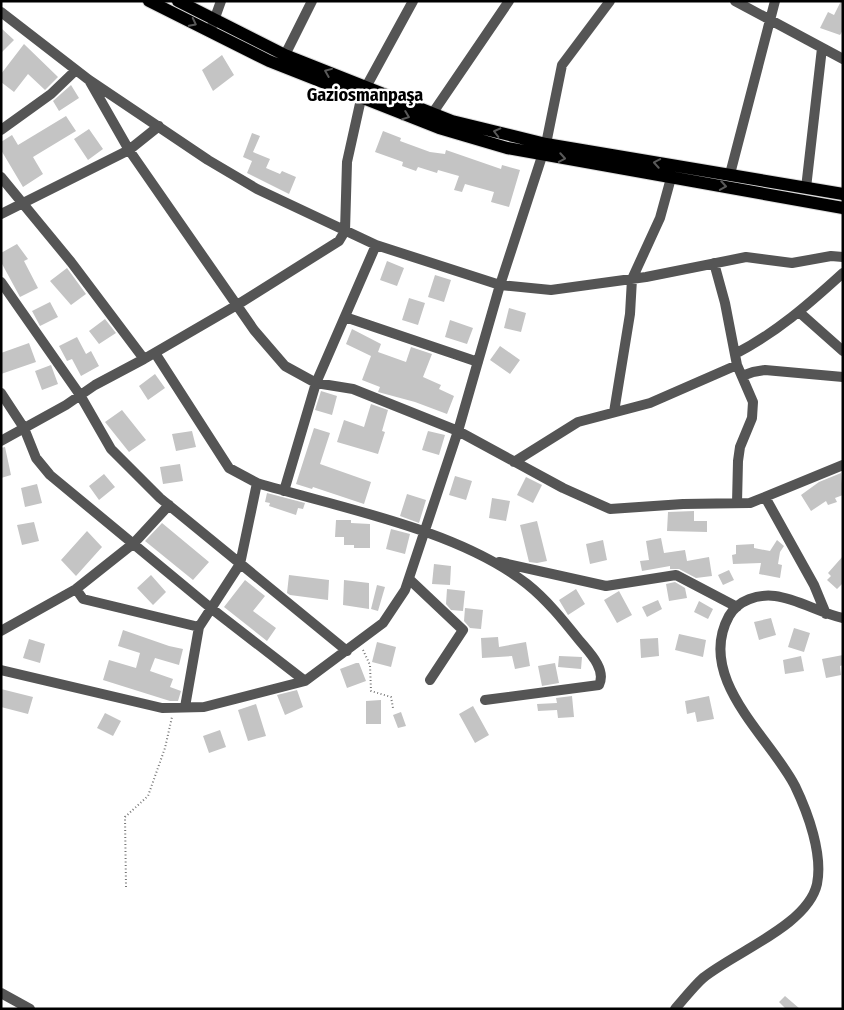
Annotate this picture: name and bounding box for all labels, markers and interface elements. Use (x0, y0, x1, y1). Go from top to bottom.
one-way arrow (188, 17, 197, 27)
one-way arrow (324, 68, 333, 78)
district label: Gaziosmanpaşa (307, 84, 423, 106)
one-way arrow (401, 109, 410, 120)
one-way arrow (493, 127, 502, 138)
one-way arrow (558, 153, 567, 163)
one-way arrow (652, 158, 661, 168)
one-way arrow (718, 181, 727, 191)

